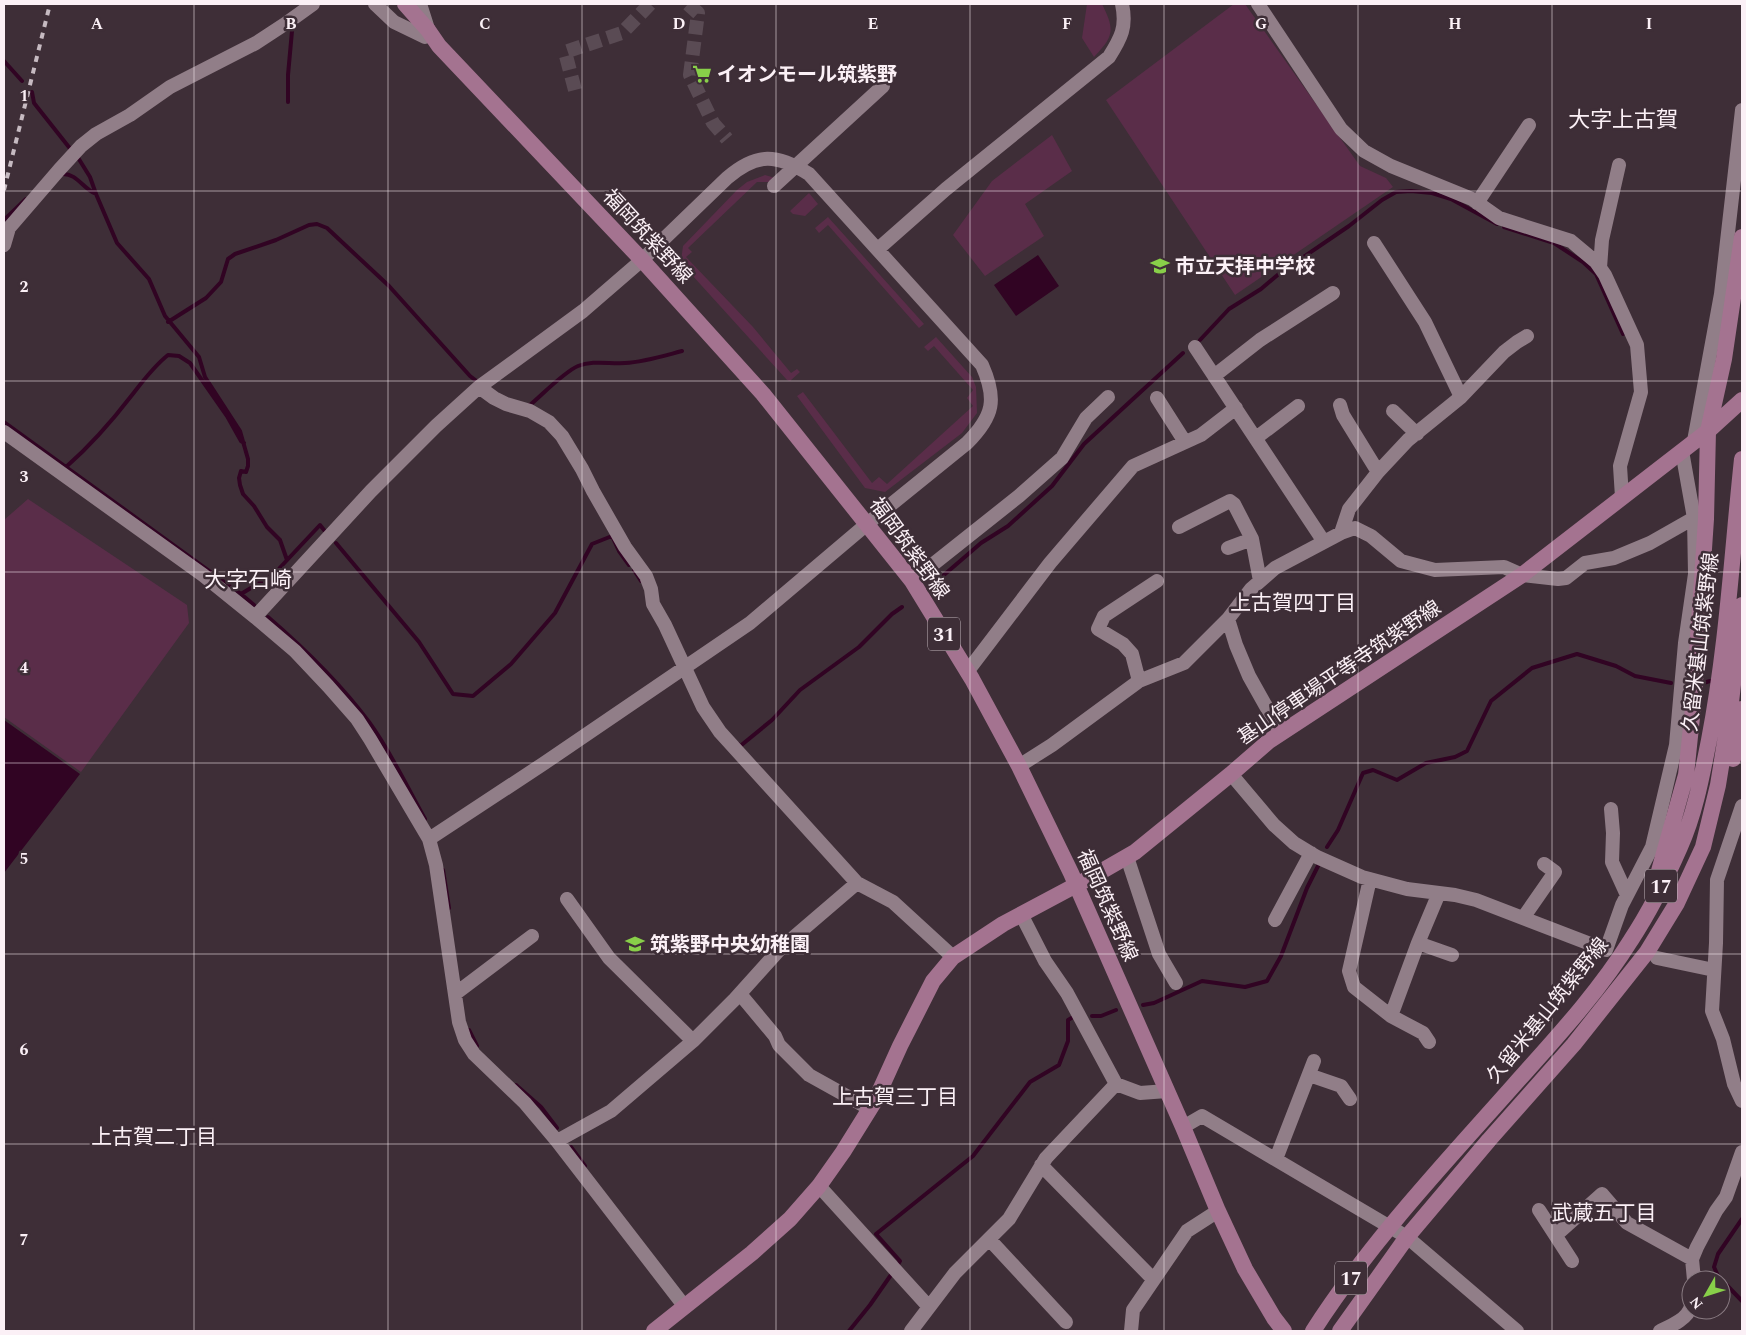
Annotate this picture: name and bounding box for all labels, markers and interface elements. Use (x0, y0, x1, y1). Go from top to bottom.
text: A (91, 12, 104, 36)
text: B (285, 12, 297, 36)
text: C (479, 12, 491, 36)
text: D (673, 12, 686, 36)
text: E (868, 12, 878, 36)
text: F (1062, 12, 1072, 36)
text: G (1255, 12, 1267, 36)
text: H (1448, 12, 1462, 36)
text: I (1646, 12, 1652, 36)
place label: イオンモール筑紫野 (717, 60, 897, 90)
supermarket icon: イオンモール筑紫野 (691, 63, 713, 85)
text: 1 (20, 84, 28, 108)
district label: 大字上古賀 (1568, 104, 1678, 137)
street label: 福岡筑紫野線 (595, 183, 699, 291)
place label: 市立天拝中学校 (1175, 252, 1315, 282)
school or university icon: 市立天拝中学校 (1149, 255, 1171, 277)
text: 2 (20, 275, 29, 299)
text: 3 (20, 465, 29, 489)
street label: 福岡筑紫野線 (862, 491, 957, 606)
street label: 久留米基山筑紫野線 (1675, 551, 1727, 733)
district label: 大字石崎 (204, 564, 292, 597)
district label: 上古賀四丁目 (1230, 588, 1356, 620)
street label: 基山停車場平等寺筑紫野線 (1232, 593, 1447, 752)
road number: 31 (928, 618, 960, 650)
text: 4 (20, 656, 29, 680)
street label: 福岡筑紫野線 (1069, 844, 1145, 966)
text: 5 (20, 847, 28, 871)
road number: 17 (1645, 869, 1677, 902)
place label: 筑紫野中央幼稚園 (650, 930, 810, 960)
street label: 久留米基山筑紫野線 (1479, 931, 1616, 1090)
school or university icon: 筑紫野中央幼稚園 (624, 933, 646, 955)
text: 6 (20, 1038, 29, 1062)
district label: 上古賀三丁目 (832, 1082, 958, 1114)
district label: 上古賀二丁目 (91, 1122, 217, 1154)
district label: 武蔵五丁目 (1552, 1198, 1657, 1230)
text: 7 (20, 1228, 29, 1252)
road number: 17 (1335, 1262, 1367, 1294)
north arrow (1681, 1270, 1731, 1320)
text: N (1685, 1292, 1708, 1314)

